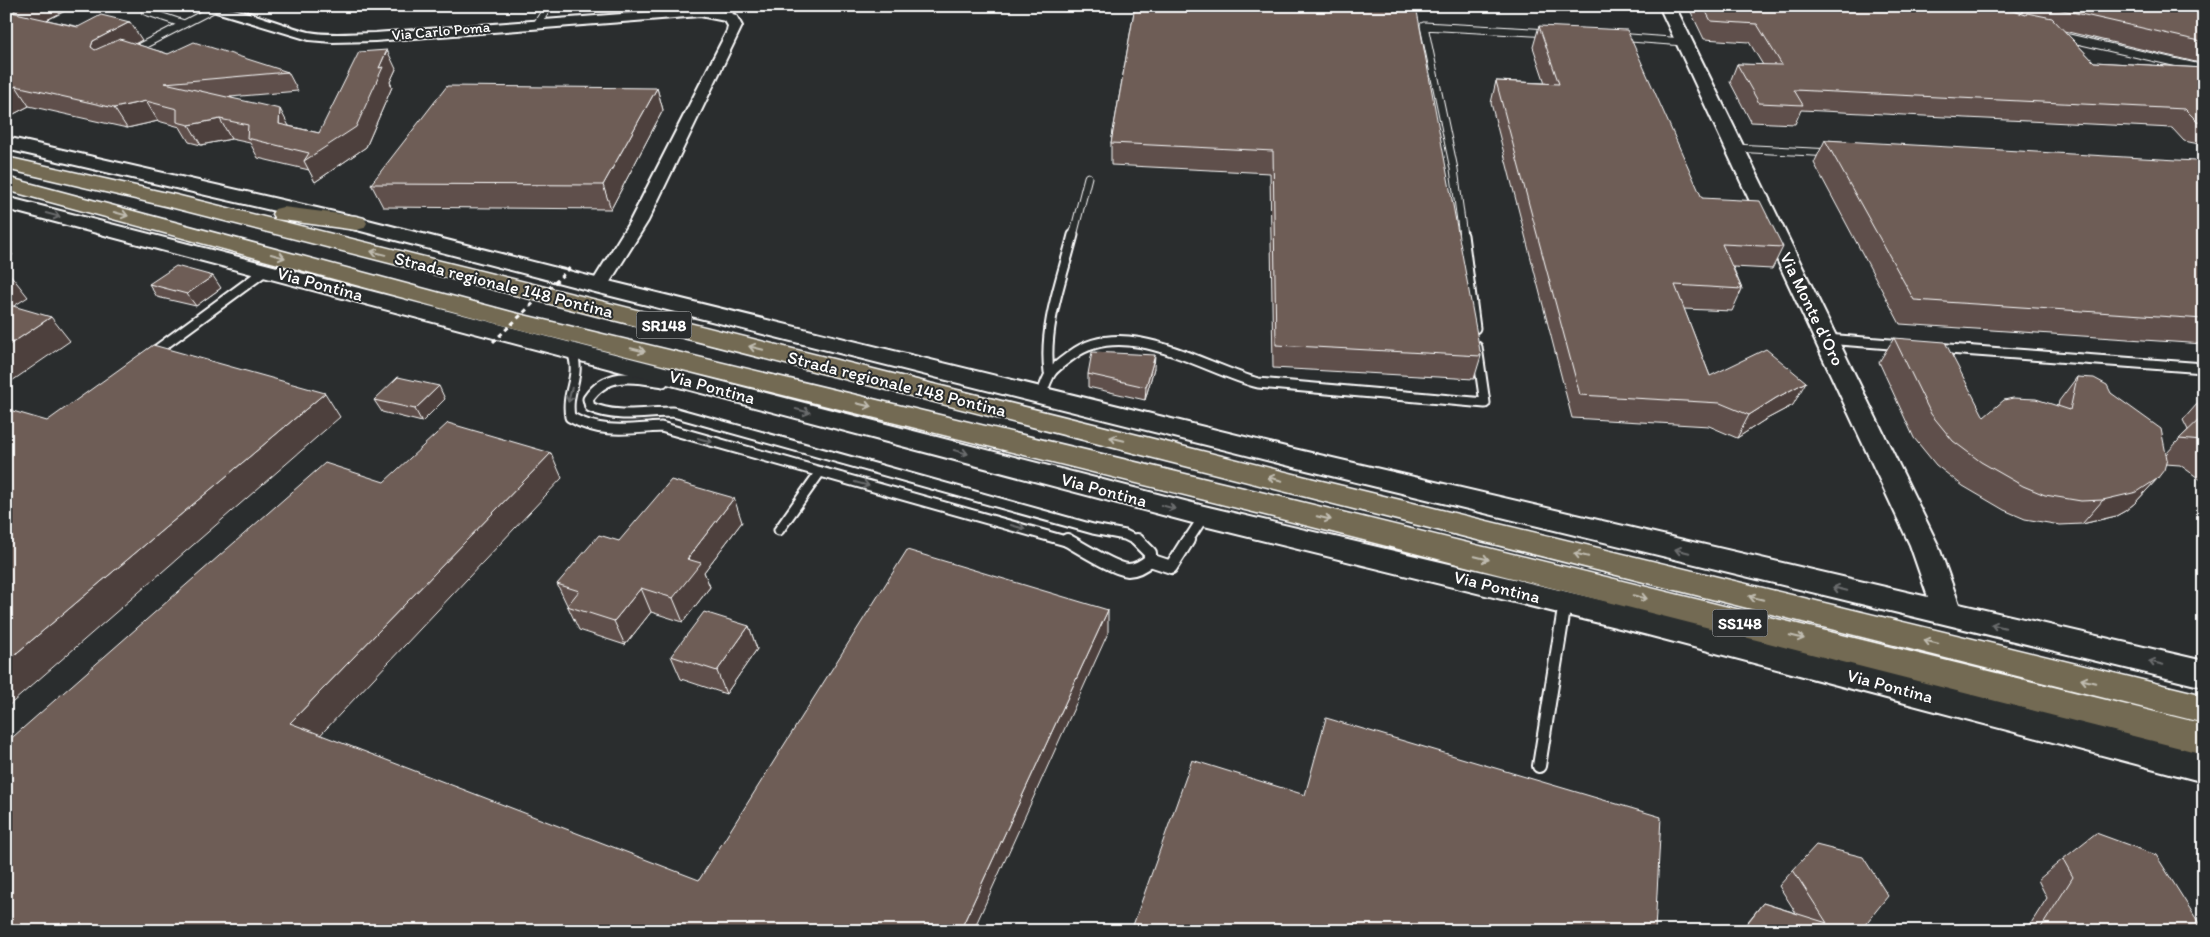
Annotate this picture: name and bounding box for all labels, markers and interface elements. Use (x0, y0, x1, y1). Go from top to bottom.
street label: Via Carlo Poma (391, 18, 491, 44)
one-way arrow (112, 210, 128, 220)
one-way arrow (45, 211, 61, 220)
street label: Strada regionale 148 Pontina (392, 247, 616, 323)
one-way arrow (370, 248, 386, 257)
street label: Via Monte d'Oro (1775, 249, 1849, 369)
one-way arrow (269, 252, 285, 262)
street label: Via Pontina (275, 262, 366, 306)
road number: SR148 (636, 312, 692, 338)
one-way arrow (748, 343, 764, 353)
one-way arrow (630, 346, 646, 355)
street label: Strada regionale 148 Pontina (785, 346, 1009, 422)
street label: Via Pontina (667, 365, 758, 409)
one-way arrow (565, 387, 574, 403)
one-way arrow (856, 401, 872, 410)
one-way arrow (795, 407, 811, 416)
one-way arrow (1109, 434, 1125, 444)
one-way arrow (697, 435, 713, 445)
one-way arrow (952, 448, 968, 457)
street label: Via Pontina (1059, 468, 1150, 512)
one-way arrow (1267, 474, 1283, 483)
one-way arrow (853, 479, 869, 489)
one-way arrow (1160, 502, 1176, 512)
one-way arrow (1316, 514, 1332, 524)
one-way arrow (1010, 523, 1026, 532)
one-way arrow (1674, 546, 1690, 555)
one-way arrow (1574, 550, 1590, 559)
one-way arrow (1473, 554, 1489, 563)
street label: Via Pontina (1452, 566, 1543, 608)
one-way arrow (1832, 584, 1848, 593)
one-way arrow (1631, 593, 1647, 603)
one-way arrow (1748, 593, 1764, 603)
road number: SS148 (1712, 610, 1768, 636)
one-way arrow (1991, 621, 2007, 630)
one-way arrow (1789, 633, 1805, 642)
one-way arrow (1923, 637, 1939, 646)
one-way arrow (2149, 658, 2165, 667)
street label: Via Pontina (1845, 664, 1936, 708)
one-way arrow (2081, 676, 2097, 685)

